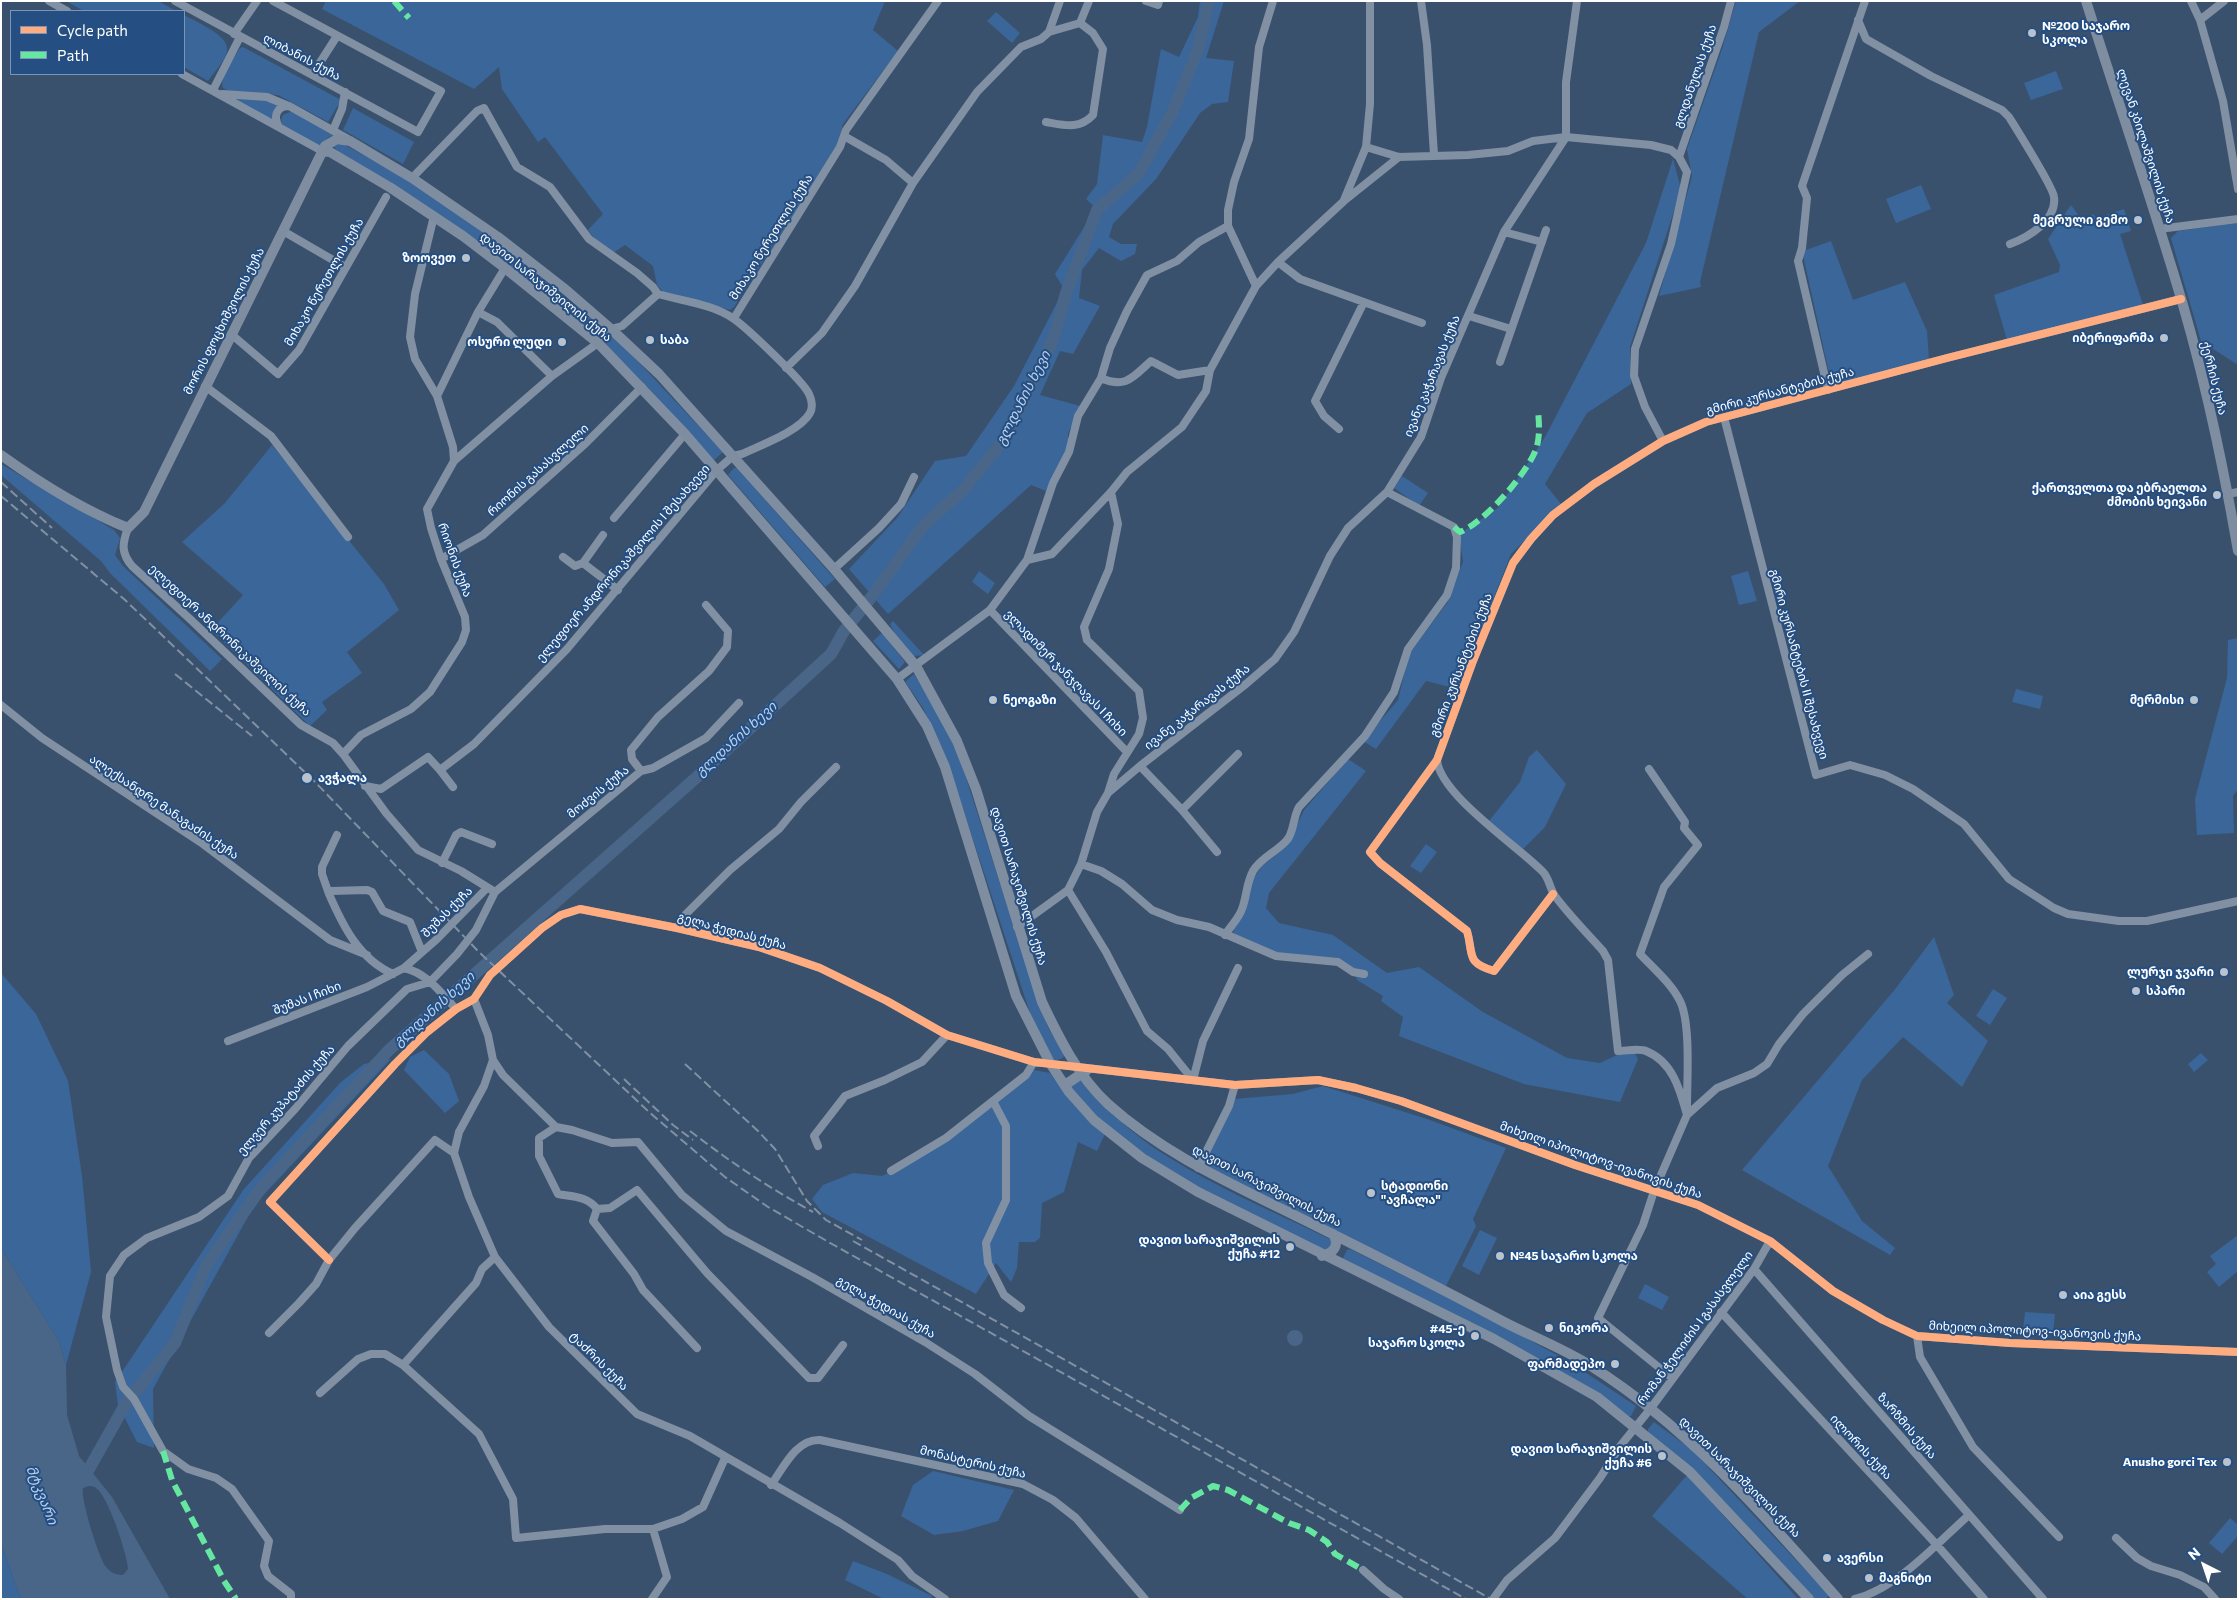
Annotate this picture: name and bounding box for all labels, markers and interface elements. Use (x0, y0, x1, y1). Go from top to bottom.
legend (10, 10, 185, 75)
place label: №200 საჯარო სკოლა (2042, 19, 2130, 47)
text: Cycle path (57, 21, 128, 39)
street label: გლდანულას ქუჩა (1671, 22, 1719, 130)
marker: №200 საჯარო სკოლა (2026, 27, 2038, 39)
street label: ლიბანის ქუჩა (261, 31, 343, 83)
text: Path (57, 46, 89, 64)
street label: ლევან კბილაშვილის ქუჩა (2114, 67, 2178, 225)
street label: მიხაკო წერეთლის ქუჩა (726, 171, 816, 303)
place label: მეგრული გემო (2033, 213, 2128, 227)
marker: მეგრული გემო (2132, 214, 2144, 226)
street label: მიხაკო წერეთლის ქუჩა (281, 215, 367, 349)
street label: დავით სარაჯიშვილის ქუჩა (477, 229, 615, 345)
street label: მორის ფოცხიშვილის ქუჩა (181, 245, 267, 397)
place label: ზოოვეთ (402, 251, 456, 265)
marker: ზოოვეთ (460, 252, 472, 264)
street label: ივანე კაჭარავას ქუჩა (1401, 313, 1463, 439)
place label: იბერიფარმა (2072, 331, 2154, 345)
marker: იბერიფარმა (2158, 332, 2170, 344)
place label: საბა (660, 333, 689, 347)
marker: საბა (644, 334, 656, 346)
place label: ოსური ლუდი (467, 335, 552, 349)
marker: ოსური ლუდი (556, 336, 568, 348)
street label: ქერჩის ქუჩა (2198, 340, 2230, 416)
water label: გლდანის ხევი (992, 348, 1054, 448)
street label: გმირი კურსანტების ქუჩა (1704, 364, 1856, 418)
street label: რიონის გასასვლელი (484, 421, 592, 519)
street label: ელეფთერ ანდრონიკაშვილის I შესახვევი (533, 461, 713, 665)
place label: ქართველთა და ებრაელთა ძმობის ხეივანი (2032, 481, 2207, 509)
marker: ქართველთა და ებრაელთა ძმობის ხეივანი (2211, 489, 2223, 501)
street label: რიონის ქუჩა (435, 521, 475, 599)
street label: ელეფთერ ანდრონიკაშვილის ქუჩა (146, 561, 314, 719)
street label: გმირი კურსანტების II შესახვევი (1767, 567, 1831, 761)
street label: გმირი კურსანტების ქუჩა (1427, 591, 1495, 739)
street label: ვლადიმერ ჯანჯღავას I ჩიხი (1002, 607, 1130, 739)
street label: ივანე კაჭარავას ქუჩა (1141, 661, 1253, 753)
place label: ნეოგაზი (1003, 693, 1057, 707)
place label: მერმისი (2130, 693, 2184, 707)
marker: ნეოგაზი (987, 694, 999, 706)
marker: მერმისი (2188, 694, 2200, 706)
water label: გლდანის ხევი (692, 698, 780, 780)
street label: ალექსანდრე მანაგაძის ქუჩა (87, 752, 241, 862)
street label: მოძვის ქუჩა (564, 763, 632, 821)
marker: ავჭალა (300, 771, 314, 785)
place label: ავჭალა (318, 771, 367, 785)
street label: დავით სარაჯიშვილის ქუჩა (988, 805, 1050, 967)
street label: შუშას ქუჩა (419, 884, 475, 940)
street label: გელა ჭედიას ქუჩა (676, 910, 788, 952)
place label: ლურჯი ჯვარი (2127, 965, 2214, 979)
marker: ლურჯი ჯვარი (2218, 966, 2230, 978)
water label: გლდანის ხევი (390, 968, 478, 1050)
street label: შუშას I ჩიხი (271, 978, 343, 1018)
place label: სპარი (2146, 984, 2185, 998)
marker: სპარი (2130, 985, 2142, 997)
street label: ელვერ კუპატაძის ქუჩა (234, 1042, 338, 1158)
street label: მიხეილ იპოლიტოვ-ივანოვის ქუჩა (1498, 1119, 1704, 1201)
street label: დავით სარაჯიშვილის ქუჩა (1190, 1142, 1344, 1230)
place label: სტადიონი "ავჩალა" (1381, 1179, 1448, 1207)
marker: სტადიონი "ავჩალა" (1365, 1187, 1377, 1199)
place label: დავით სარაჯიშვილის ქუჩა #12 (1139, 1233, 1280, 1261)
marker: დავით სარაჯიშვილის ქუჩა #12 (1284, 1241, 1296, 1253)
street label: რომან ჭელიძის I გასასვლელი (1634, 1248, 1756, 1408)
place label: №45 საჯარო სკოლა (1510, 1249, 1638, 1263)
marker: №45 საჯარო სკოლა (1494, 1250, 1506, 1262)
street label: გელა ჭედიას ქუჩა (834, 1273, 938, 1341)
place label: აია გესს (2073, 1288, 2126, 1302)
marker: აია გესს (2057, 1289, 2069, 1301)
street label: მიხეილ იპოლიტოვ-ივანოვის ქუჩა (1928, 1318, 2142, 1344)
place label: ნიკორა (1559, 1321, 1608, 1335)
place label: #45-ე საჯარო სკოლა (1368, 1322, 1465, 1350)
marker: ნიკორა (1543, 1322, 1555, 1334)
street label: ტაძრის ქუჩა (567, 1329, 631, 1393)
marker: #45-ე საჯარო სკოლა (1469, 1330, 1481, 1342)
place label: ფარმადეპო (1527, 1357, 1605, 1371)
marker: ფარმადეპო (1609, 1358, 1621, 1370)
street label: ზარზმის ქუჩა (1874, 1390, 1940, 1462)
street label: ილორის ქუჩა (1827, 1411, 1895, 1483)
street label: დავით სარაჯიშვილის ქუჩა (1676, 1413, 1804, 1541)
place label: დავით სარაჯიშვილის ქუჩა #6 (1511, 1442, 1652, 1470)
street label: მონასტერის ქუჩა (919, 1443, 1027, 1481)
marker: დავით სარაჯიშვილის ქუჩა #6 (1656, 1450, 1668, 1462)
place label: Anusho gorci Tex (2123, 1455, 2217, 1469)
marker: Anusho gorci Tex (2221, 1456, 2233, 1468)
water label: მტკვარი (23, 1463, 61, 1527)
north arrow (2179, 1540, 2229, 1590)
text: N (2184, 1543, 2203, 1563)
place label: ავერსი (1837, 1551, 1883, 1565)
marker: ავერსი (1821, 1552, 1833, 1564)
place label: მაგნიტი (1879, 1571, 1932, 1585)
marker: მაგნიტი (1863, 1572, 1875, 1584)

